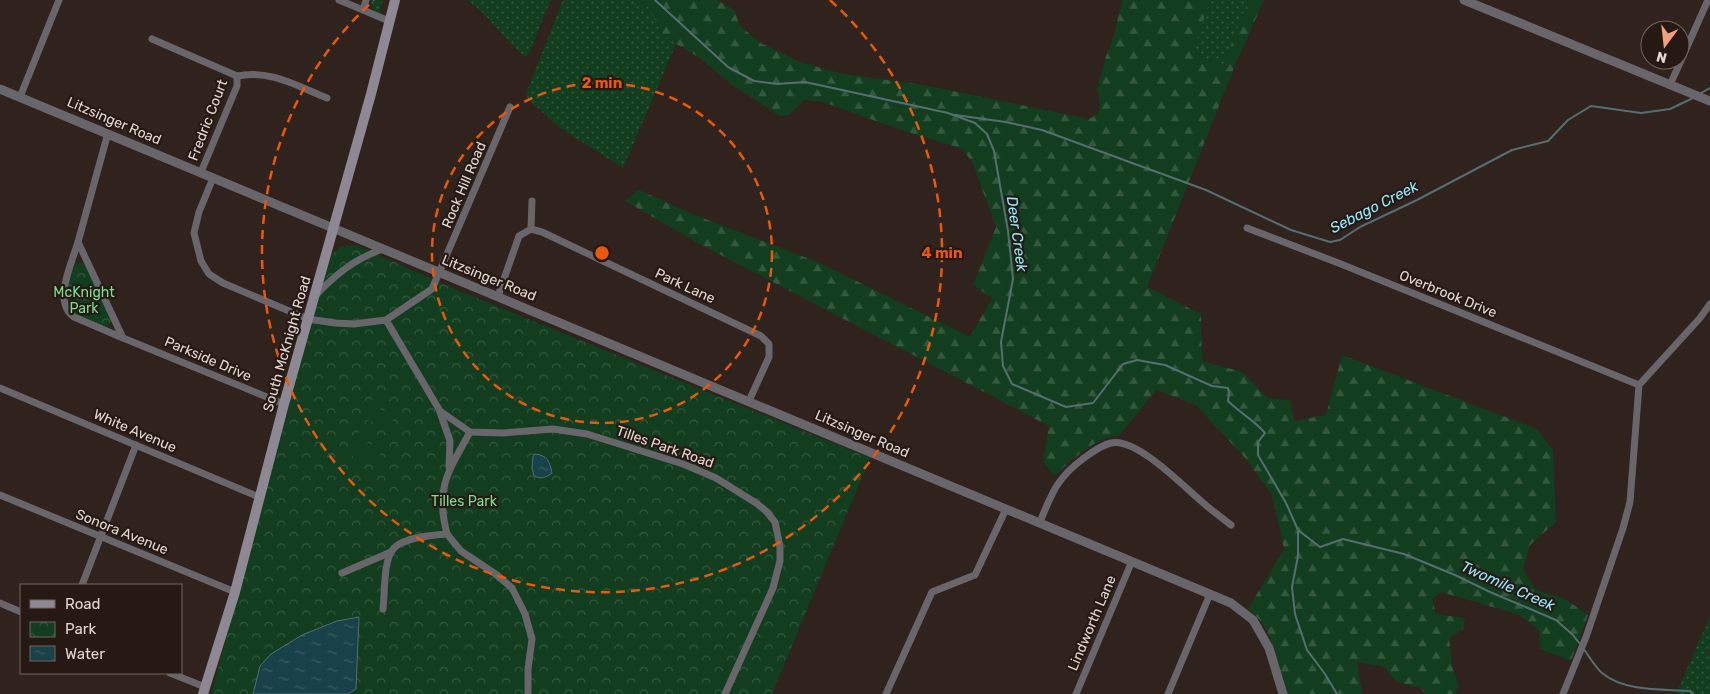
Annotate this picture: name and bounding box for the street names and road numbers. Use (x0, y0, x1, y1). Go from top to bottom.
street label: Fredric Court (185, 76, 231, 163)
street label: Litzsinger Road (64, 94, 164, 148)
street label: Rock Hill Road (438, 139, 490, 231)
street label: Litzsinger Road (439, 251, 539, 305)
street label: Park Lane (652, 265, 718, 307)
street label: Overbrook Drive (1397, 267, 1500, 321)
street label: South McKnight Road (259, 274, 315, 414)
street label: Parkside Drive (162, 333, 254, 385)
street label: White Avenue (91, 406, 179, 456)
street label: Litzsinger Road (812, 407, 912, 461)
street label: Tilles Park Road (614, 422, 716, 472)
street label: Sonora Avenue (73, 506, 171, 558)
street label: Lindworth Lane (1064, 573, 1120, 673)

